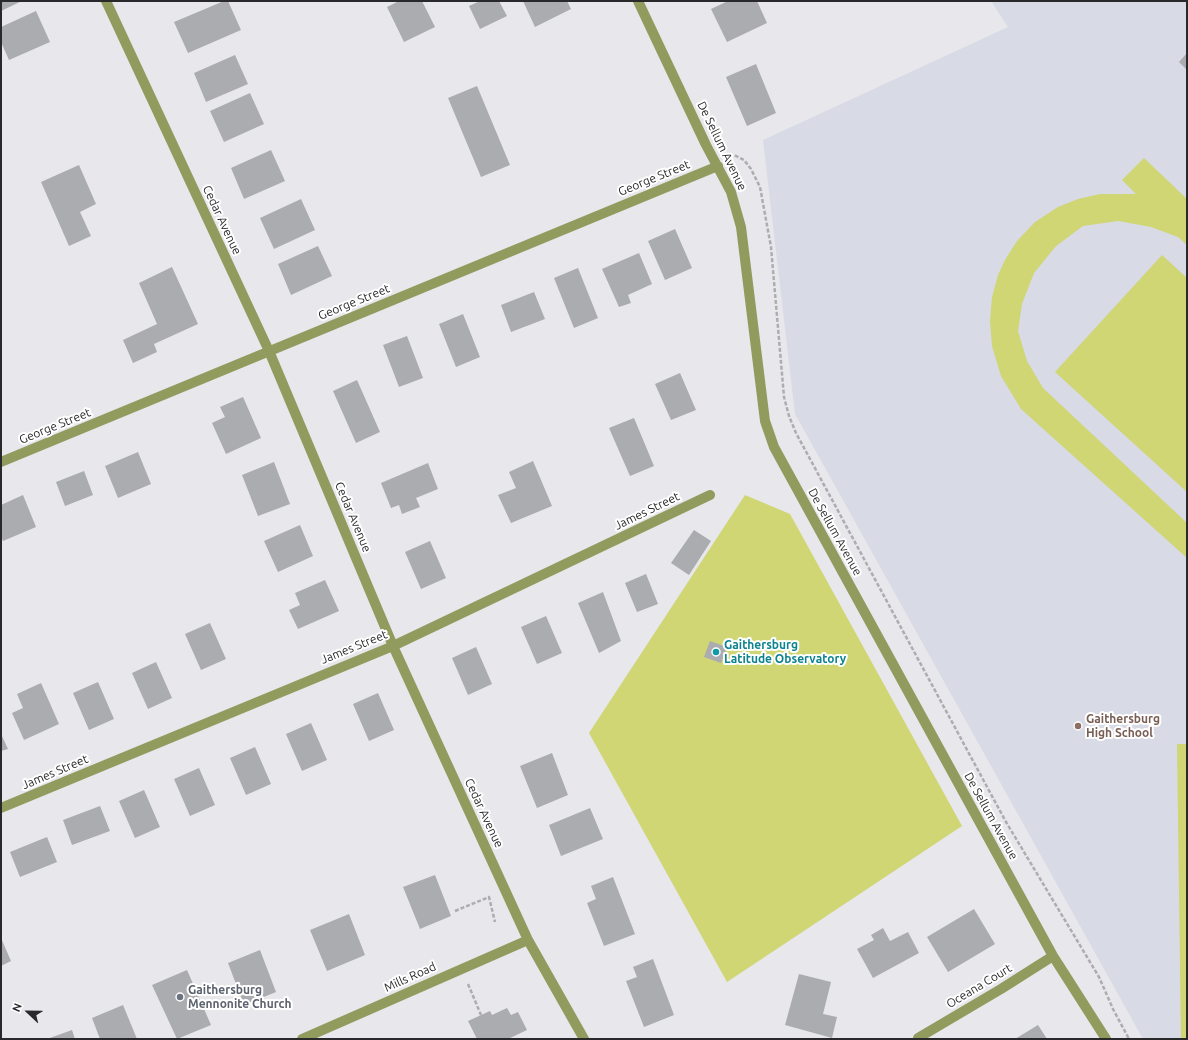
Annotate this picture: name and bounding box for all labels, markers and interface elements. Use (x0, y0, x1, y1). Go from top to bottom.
street label: De Sellum Avenue (694, 99, 750, 193)
street label: George Street (616, 157, 692, 199)
street label: Cedar Avenue (200, 183, 244, 257)
street label: George Street (316, 281, 392, 323)
street label: George Street (17, 405, 93, 447)
street label: Cedar Avenue (332, 480, 374, 554)
street label: De Sellum Avenue (805, 486, 865, 578)
street label: James Street (612, 489, 682, 533)
street label: James Street (319, 627, 389, 667)
place label: Gaithersburg Latitude Observatory (724, 638, 846, 666)
marker: Gaithersburg Latitude Observatory (711, 647, 721, 657)
place label: Gaithersburg High School (1086, 712, 1160, 740)
marker: Gaithersburg High School (1073, 721, 1083, 731)
street label: James Street (20, 752, 90, 792)
street label: De Sellum Avenue (961, 770, 1021, 862)
street label: Cedar Avenue (462, 776, 506, 850)
street label: Mills Road (382, 959, 438, 995)
street label: Oceana Court (944, 961, 1014, 1011)
place label: Gaithersburg Mennonite Church (188, 983, 291, 1011)
north arrow (8, 992, 48, 1032)
marker: Gaithersburg Mennonite Church (175, 992, 185, 1002)
text: N (10, 1001, 24, 1014)

